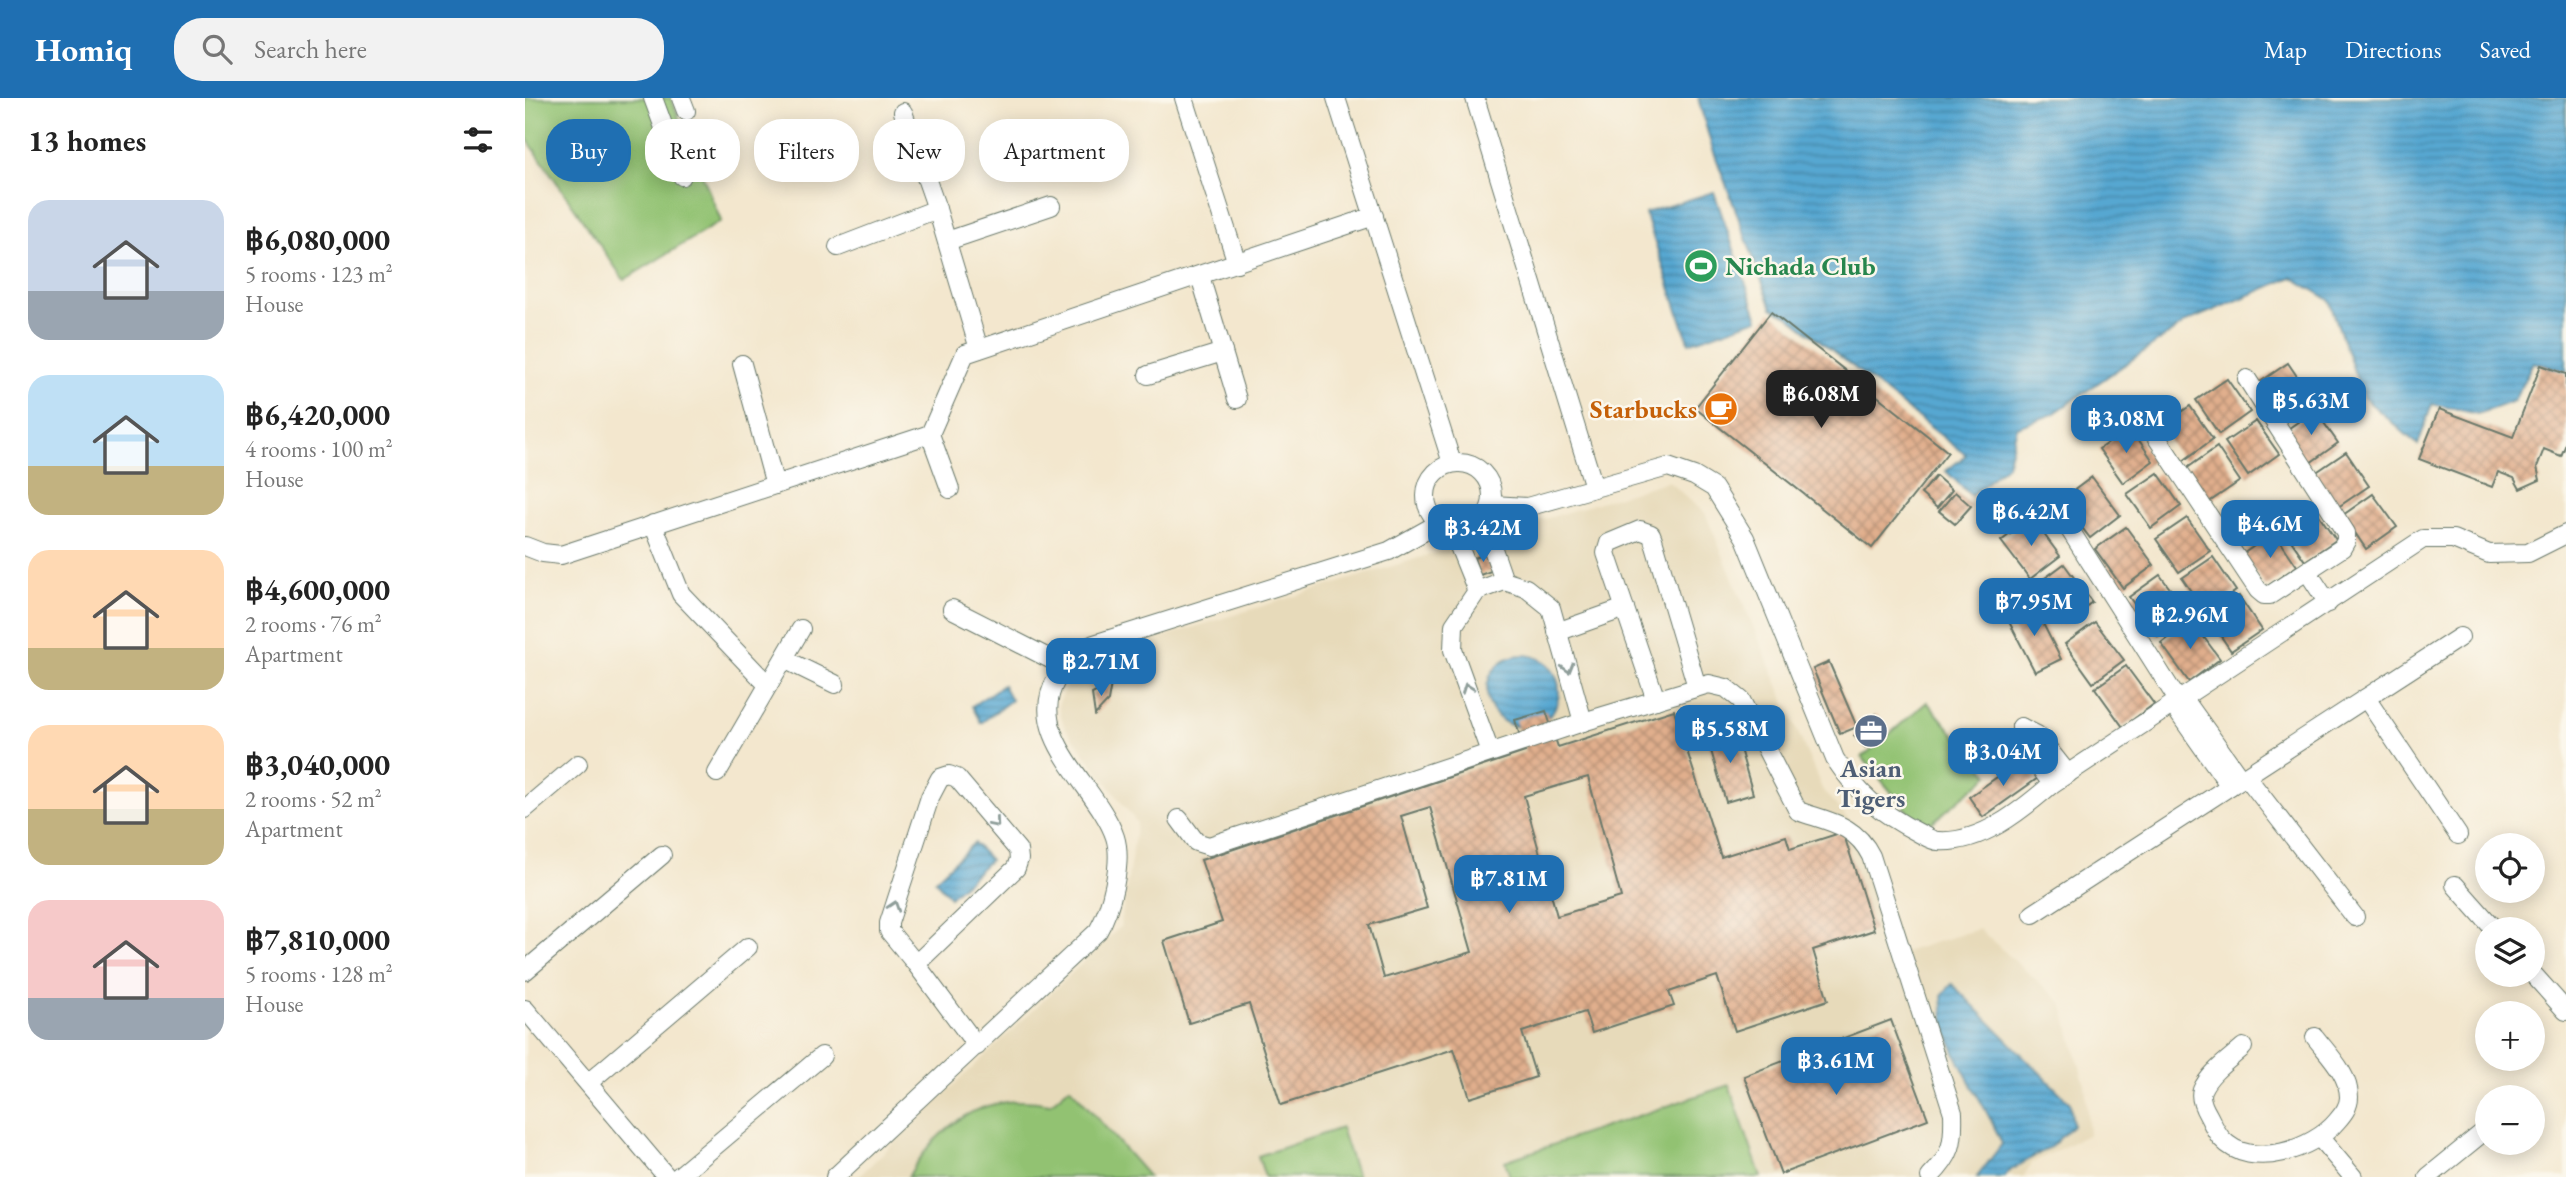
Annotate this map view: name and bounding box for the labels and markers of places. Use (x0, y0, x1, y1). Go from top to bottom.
sports icon: Nichada Club (1682, 247, 1720, 285)
place label: Nichada Club (1725, 249, 1876, 283)
pin: ฿6.08M (1764, 370, 1878, 430)
pin: ฿5.63M (2254, 378, 2368, 437)
cafe icon: Starbucks (1702, 390, 1740, 428)
place label: Starbucks (1590, 392, 1697, 426)
pin: ฿3.08M (2069, 396, 2183, 455)
pin: ฿6.42M (1974, 489, 2088, 548)
pin: ฿4.6M (2221, 500, 2319, 560)
pin: ฿3.42M (1426, 504, 1540, 564)
pin: ฿7.95M (1977, 578, 2091, 638)
pin: ฿2.96M (2133, 592, 2247, 651)
pin: ฿2.71M (1044, 638, 1158, 698)
pin: ฿5.58M (1673, 706, 1787, 765)
office icon: Asian Tigers (1852, 712, 1890, 750)
pin: ฿3.04M (1946, 728, 2060, 788)
place label: Asian Tigers (1837, 751, 1905, 815)
pin: ฿7.81M (1452, 856, 1566, 915)
pin: ฿3.61M (1779, 1038, 1893, 1097)

